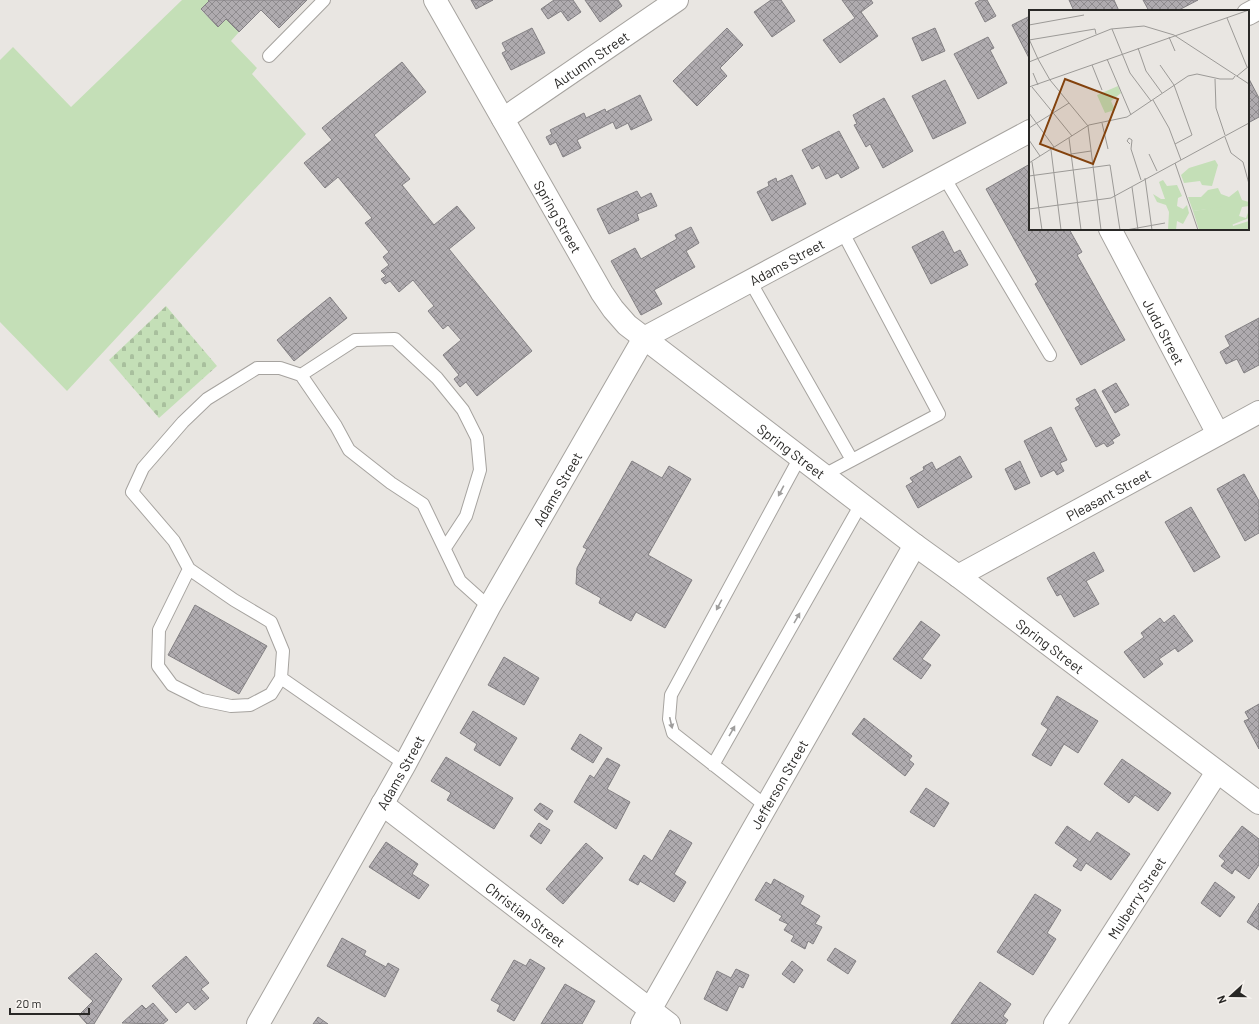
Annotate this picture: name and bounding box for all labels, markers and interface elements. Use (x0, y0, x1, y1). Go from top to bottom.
inset map (1029, 10, 1249, 230)
street label: Autumn Street (549, 27, 632, 91)
street label: Spring Street (531, 177, 586, 256)
street label: Adams Street (746, 235, 827, 289)
street label: Judd Street (1140, 296, 1188, 367)
street label: Spring Street (754, 419, 829, 482)
street label: Adams Street (529, 449, 585, 529)
street label: Pleasant Street (1063, 464, 1153, 524)
one-way arrow (778, 485, 784, 497)
one-way arrow (716, 600, 723, 611)
one-way arrow (793, 612, 800, 624)
street label: Spring Street (1013, 615, 1088, 677)
one-way arrow (668, 717, 674, 729)
one-way arrow (729, 725, 736, 737)
street label: Adams Street (373, 732, 427, 813)
street label: Jefferson Street (746, 736, 811, 832)
street label: Mulberry Street (1104, 854, 1169, 942)
street label: Christian Street (482, 878, 569, 950)
north arrow (1211, 976, 1251, 1016)
scale bar (10, 990, 89, 1016)
text: N (1214, 994, 1229, 1006)
text: 20 m (16, 996, 42, 1010)

